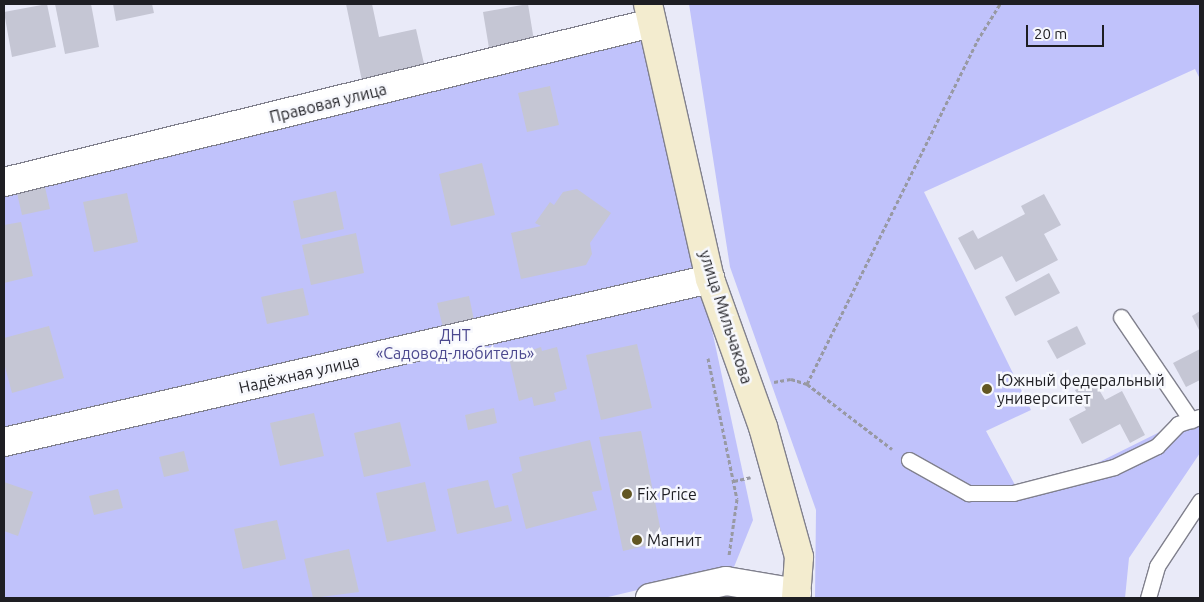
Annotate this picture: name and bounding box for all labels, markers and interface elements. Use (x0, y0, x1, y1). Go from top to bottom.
scale bar (1029, 15, 1106, 47)
text: 20 m (1034, 25, 1067, 42)
street label: Правовая улица (267, 79, 389, 127)
street label: улица Мильчакова (695, 248, 757, 386)
park label: ДНТ «Садовод-любитель» (376, 325, 534, 363)
street label: Надёжная улица (237, 351, 361, 397)
place label: Южный федеральный университет (997, 370, 1165, 408)
marker: Южный федеральный университет (981, 383, 993, 395)
place label: Fix Price (637, 484, 697, 504)
marker: Fix Price (621, 488, 633, 500)
place label: Магнит (647, 530, 701, 550)
marker: Магнит (631, 534, 643, 546)

